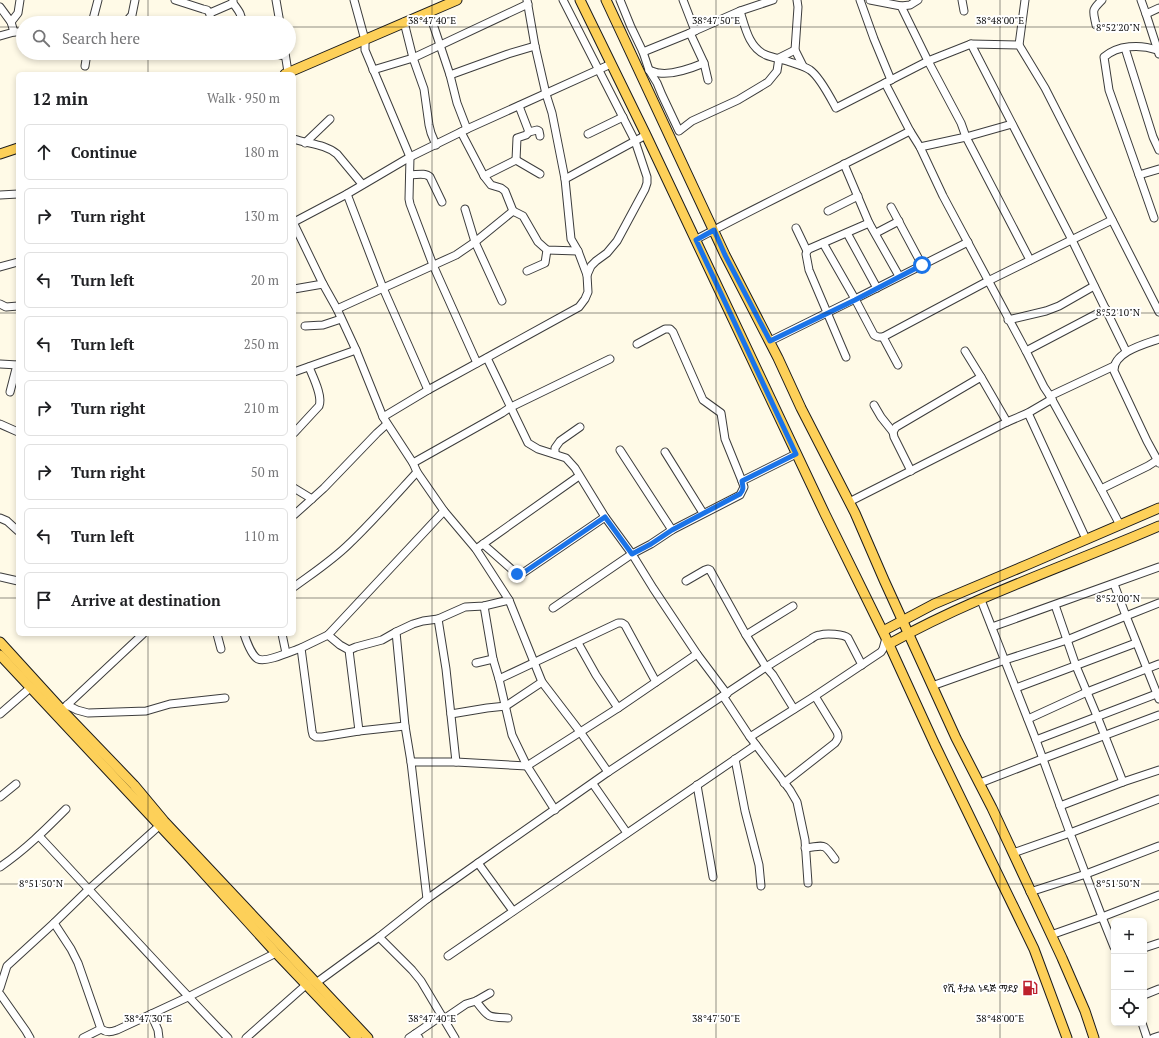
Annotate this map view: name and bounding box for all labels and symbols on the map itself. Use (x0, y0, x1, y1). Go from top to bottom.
text: 38°47'40"E (408, 14, 456, 27)
text: 38°47'50"E (692, 14, 740, 27)
text: 38°48'00"E (976, 14, 1024, 27)
text: 8°52'20"N (1096, 21, 1141, 34)
route start (913, 256, 931, 274)
text: 8°52'10"N (1096, 306, 1141, 319)
route end (508, 565, 526, 583)
text: 8°52'00"N (1096, 592, 1141, 605)
text: 8°51'50"N (19, 877, 64, 890)
text: 8°51'50"N (1096, 877, 1141, 890)
fuel station icon: የሺ ቶታል ነዳጅ ማደያ (1021, 979, 1039, 997)
place label: የሺ ቶታል ነዳጅ ማደያ (943, 982, 1018, 995)
text: 38°47'30"E (124, 1012, 172, 1025)
text: 38°47'40"E (408, 1012, 456, 1025)
text: 38°47'50"E (692, 1012, 740, 1025)
text: 38°48'00"E (976, 1012, 1024, 1025)

